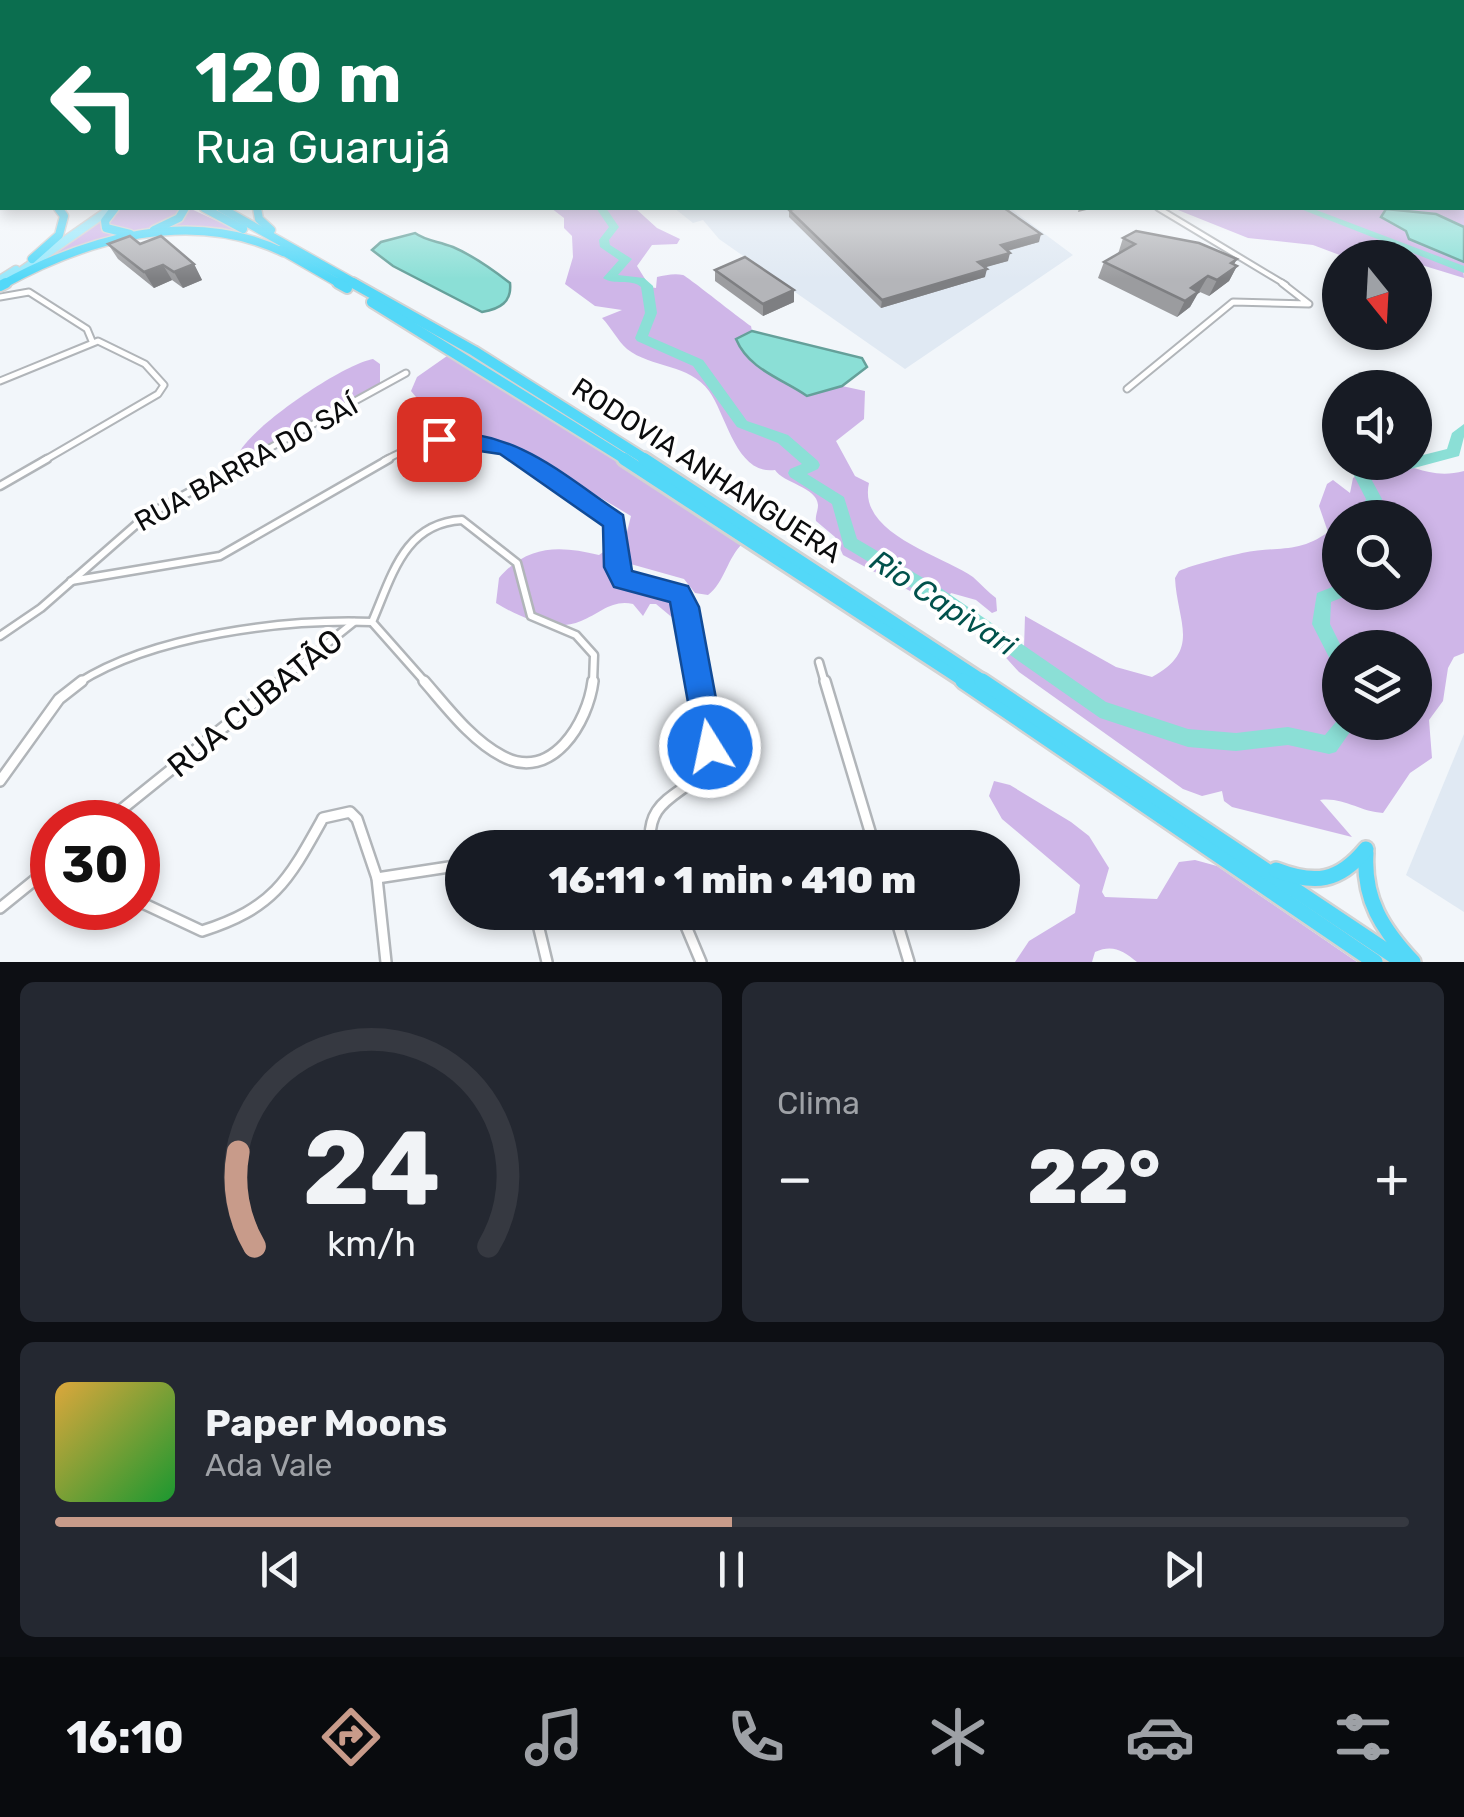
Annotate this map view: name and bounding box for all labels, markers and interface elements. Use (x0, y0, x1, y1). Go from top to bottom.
text: 120 m (195, 37, 402, 120)
icon: left (30, 40, 160, 170)
text: Rua Guarujá (195, 121, 451, 174)
north arrow (1322, 240, 1432, 350)
map controls (1322, 240, 1432, 740)
button: sound (1322, 370, 1432, 480)
street label: RODOVIA ANHANGUERA (566, 371, 848, 570)
street label: RUA BARRA DO SAÍ (129, 388, 365, 538)
pin (397, 397, 482, 482)
icon: arrive (412, 412, 467, 467)
button: search (1322, 500, 1432, 610)
water label: Rio Capivari (863, 542, 1023, 664)
street label: RUA CUBATÃO (160, 621, 350, 785)
button: layers (1322, 630, 1432, 740)
position arrow (658, 695, 762, 799)
speed limit sign: 30 (30, 800, 160, 930)
text: 16:11 · 1 min · 410 m (549, 857, 916, 903)
text: Clima (777, 1084, 860, 1122)
text: 24 (302, 1107, 440, 1230)
text: 22° (1027, 1133, 1160, 1222)
text: − (777, 1146, 813, 1211)
text: + (1375, 1146, 1409, 1211)
text: km/h (326, 1223, 416, 1265)
text: Paper Moons (205, 1400, 447, 1446)
text: Ada Vale (205, 1446, 332, 1484)
icon: previous (253, 1542, 308, 1597)
icon: pause (704, 1542, 759, 1597)
icon: next (1156, 1542, 1211, 1597)
icon: directions (316, 1702, 386, 1772)
icon: music (519, 1702, 589, 1772)
icon: phone (721, 1702, 791, 1772)
icon: climate (923, 1702, 993, 1772)
icon: car (1125, 1702, 1195, 1772)
icon: filters (1328, 1702, 1398, 1772)
text: 16:10 (66, 1711, 184, 1764)

